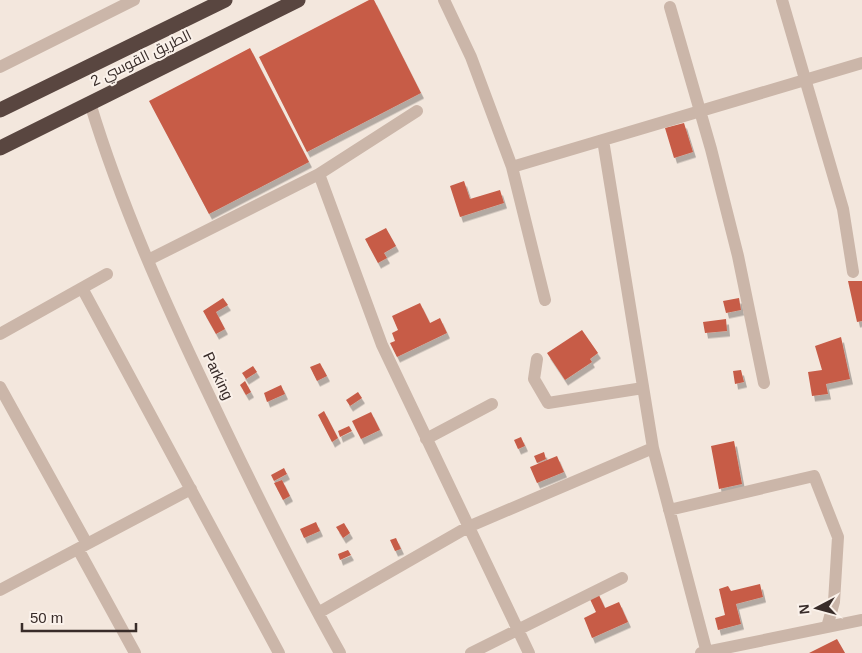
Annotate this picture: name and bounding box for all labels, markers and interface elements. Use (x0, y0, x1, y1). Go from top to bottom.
street label: الطريق القوسي 2 (88, 26, 196, 93)
street label: Parking (200, 349, 237, 402)
north arrow (792, 583, 842, 633)
scale bar (22, 600, 136, 632)
text: N (796, 603, 813, 615)
text: 50 m (30, 609, 63, 626)

